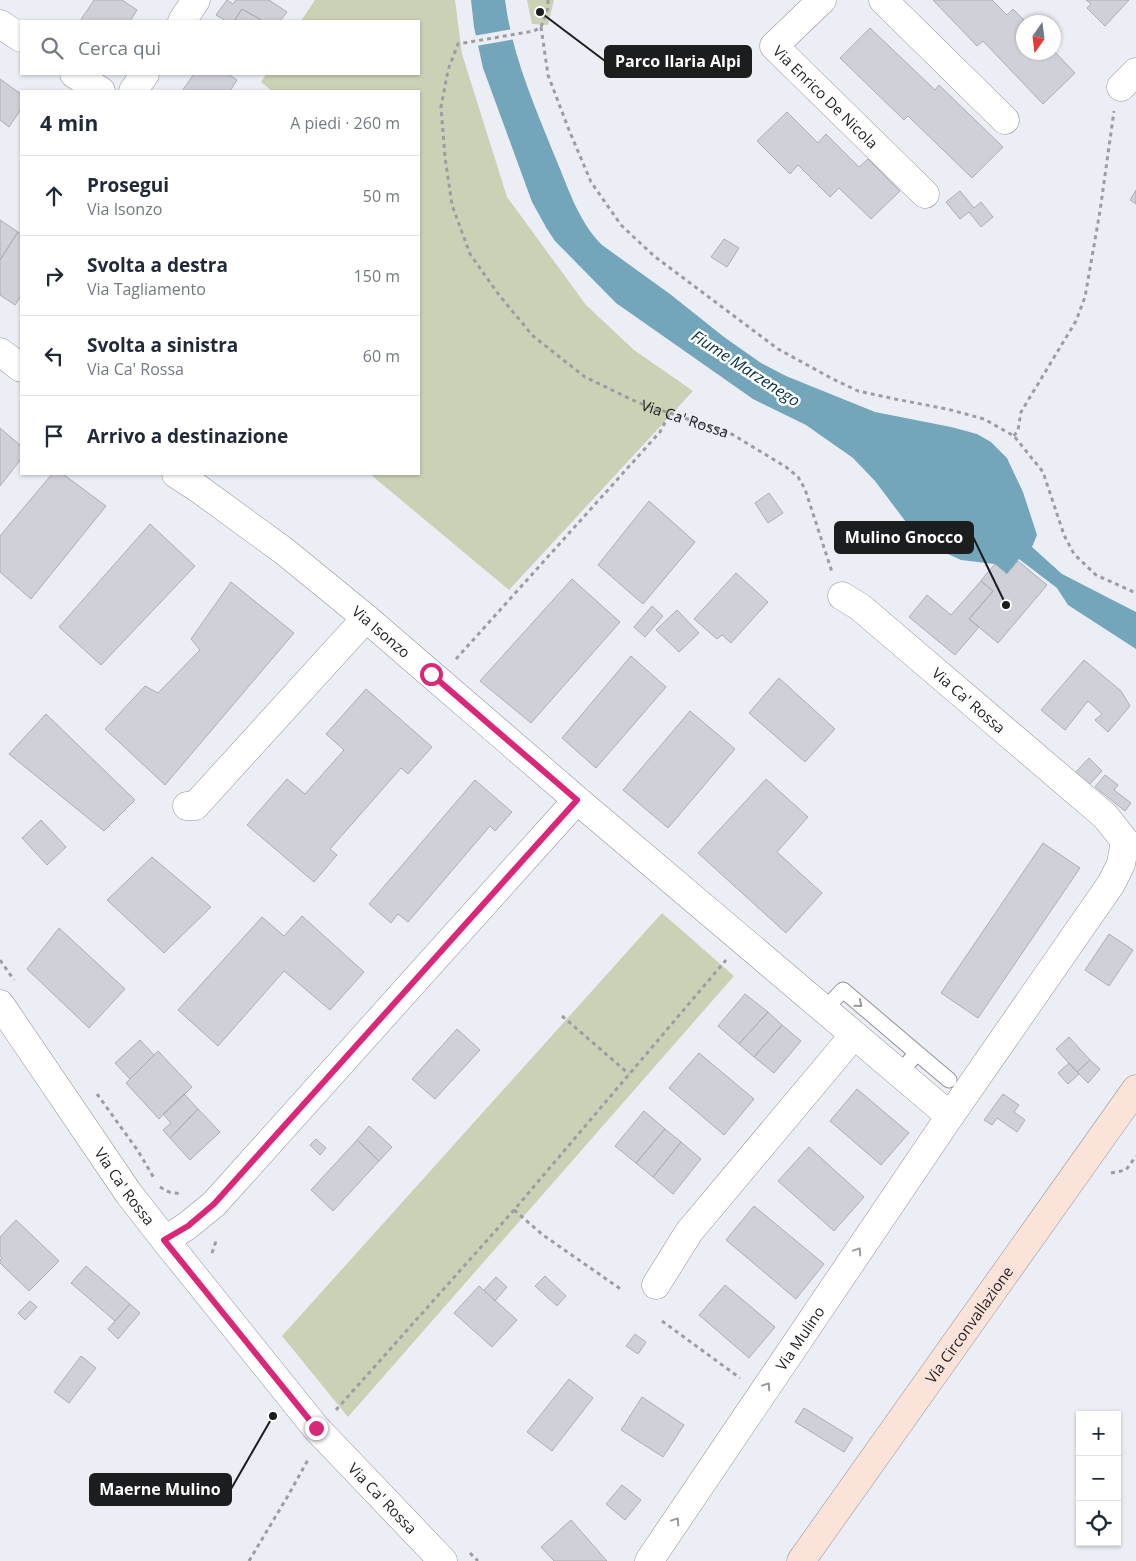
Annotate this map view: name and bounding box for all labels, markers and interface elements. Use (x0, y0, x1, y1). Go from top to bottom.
north arrow (1016, 15, 1061, 60)
search box (20, 20, 420, 75)
icon: search (38, 34, 66, 62)
text: Cerca qui (78, 35, 161, 61)
street label: Via Enrico De Nicola (769, 41, 883, 153)
callout: Parco Ilaria Alpi (605, 46, 751, 77)
text: Parco Ilaria Alpi (615, 50, 741, 72)
text: 4 min (40, 109, 98, 137)
text: A piedi · 260 m (290, 112, 400, 134)
text: Prosegui (87, 172, 169, 198)
icon: ahead (40, 182, 68, 210)
text: 50 m (363, 185, 400, 207)
text: Via Isonzo (87, 198, 162, 220)
text: Svolta a destra (87, 252, 228, 278)
icon: right (40, 262, 68, 290)
text: 150 m (354, 265, 400, 287)
text: Via Tagliamento (87, 278, 206, 300)
water label: Fiume Marzenego (687, 325, 805, 411)
text: Svolta a sinistra (87, 332, 238, 358)
icon: left (40, 342, 68, 370)
text: 60 m (363, 345, 400, 367)
text: Via Ca' Rossa (87, 358, 184, 380)
street label: Via Ca' Rossa (639, 394, 731, 442)
icon: arrive (40, 422, 68, 450)
text: Arrivo a destinazione (87, 423, 288, 449)
callout: Mulino Gnocco (835, 522, 973, 553)
text: Mulino Gnocco (845, 526, 963, 548)
street label: Via Isonzo (348, 601, 415, 662)
route start (420, 663, 443, 686)
street label: Via Ca' Rossa (928, 663, 1010, 737)
one-way arrow (854, 999, 863, 1008)
street label: Via Ca' Rossa (90, 1144, 160, 1229)
one-way arrow (852, 1248, 861, 1257)
street label: Via Circonvallazione (920, 1262, 1017, 1387)
street label: Via Mulino (771, 1302, 829, 1374)
one-way arrow (761, 1382, 770, 1392)
map controls (1076, 1411, 1121, 1546)
button: + (1076, 1411, 1121, 1456)
route end (305, 1417, 328, 1440)
button: − (1076, 1456, 1121, 1501)
street label: Via Ca' Rossa (344, 1458, 421, 1538)
callout: Maerne Mulino (90, 1474, 231, 1505)
text: Maerne Mulino (99, 1478, 221, 1500)
button: locate (1076, 1501, 1121, 1546)
one-way arrow (670, 1517, 679, 1526)

